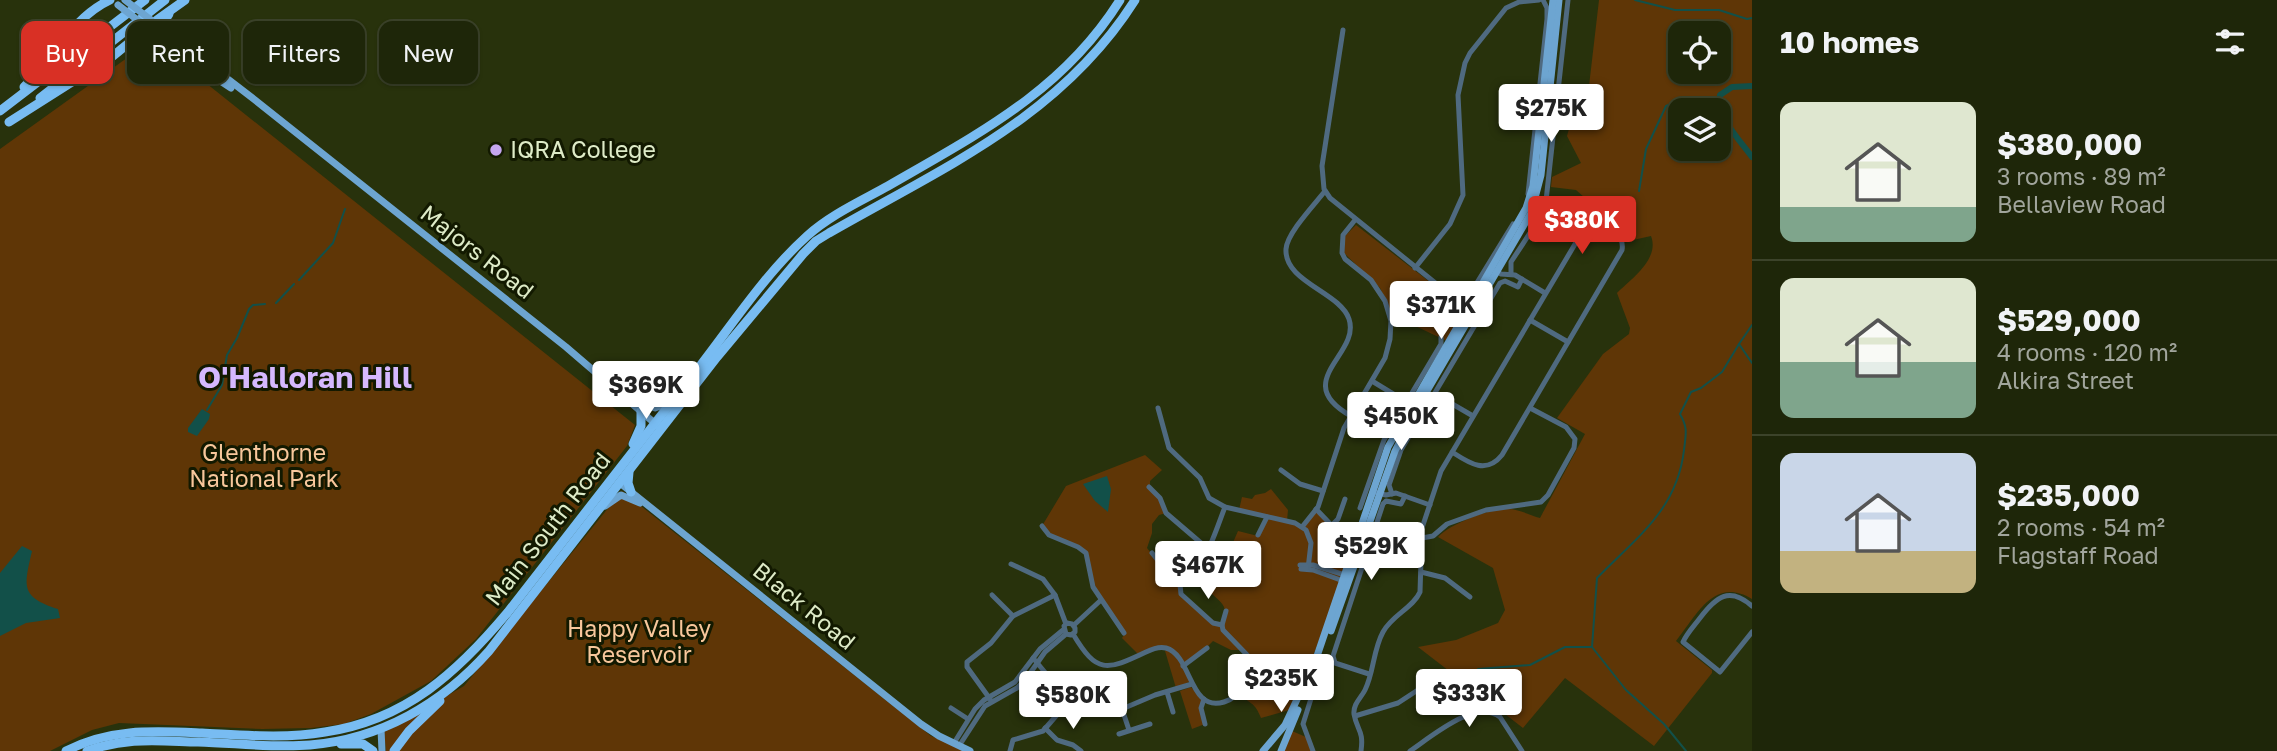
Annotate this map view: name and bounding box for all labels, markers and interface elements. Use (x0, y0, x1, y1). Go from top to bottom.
chip: Buy (21, 21, 113, 84)
chip: Rent (127, 21, 229, 84)
chip: Filters (243, 21, 365, 84)
chip: New (379, 21, 478, 84)
map controls (1668, 21, 1731, 161)
button: locate (1668, 21, 1731, 84)
icon: filters (2211, 23, 2249, 61)
text: 10 homes (1780, 24, 1919, 60)
pin: $275K (1502, 85, 1600, 144)
text: $275K (1515, 93, 1587, 121)
button: layers (1668, 98, 1731, 161)
text: $380,000 (1997, 126, 2142, 162)
icon: home (1836, 130, 1920, 214)
place label: IQRA College (510, 135, 656, 163)
marker: IQRA College (488, 142, 504, 158)
text: 3 rooms · 89 m² (1997, 162, 2166, 190)
text: Bellaview Road (1997, 190, 2166, 218)
pin: $380K (1533, 196, 1631, 256)
street label: Majors Road (415, 198, 540, 304)
text: $380K (1544, 205, 1620, 233)
pin: $371K (1392, 282, 1490, 341)
text: $371K (1406, 290, 1476, 318)
text: $529,000 (1997, 302, 2141, 338)
icon: home (1836, 306, 1920, 390)
text: 4 rooms · 120 m² (1997, 338, 2177, 366)
district label: O'Halloran Hill (198, 359, 412, 395)
pin: $369K (597, 362, 695, 421)
text: Alkira Street (1997, 366, 2134, 394)
text: $369K (608, 370, 684, 398)
pin: $450K (1352, 392, 1450, 452)
text: $450K (1363, 401, 1439, 429)
park label: Glenthorne National Park (189, 438, 339, 492)
street label: Main South Road (479, 446, 616, 611)
text: $235,000 (1997, 477, 2140, 513)
icon: home (1836, 481, 1920, 565)
text: 2 rooms · 54 m² (1997, 513, 2165, 541)
pin: $529K (1322, 522, 1420, 582)
text: $529K (1334, 531, 1408, 559)
text: Flagstaff Road (1997, 541, 2159, 569)
pin: $467K (1159, 542, 1257, 601)
text: $467K (1171, 550, 1245, 578)
street label: Black Road (748, 556, 861, 655)
park label: Happy Valley Reservoir (567, 614, 711, 668)
pin: $235K (1232, 654, 1330, 714)
text: $235K (1244, 663, 1318, 691)
pin: $333K (1420, 670, 1518, 729)
pin: $580K (1024, 672, 1122, 731)
text: $333K (1432, 678, 1506, 706)
text: $580K (1035, 680, 1111, 708)

